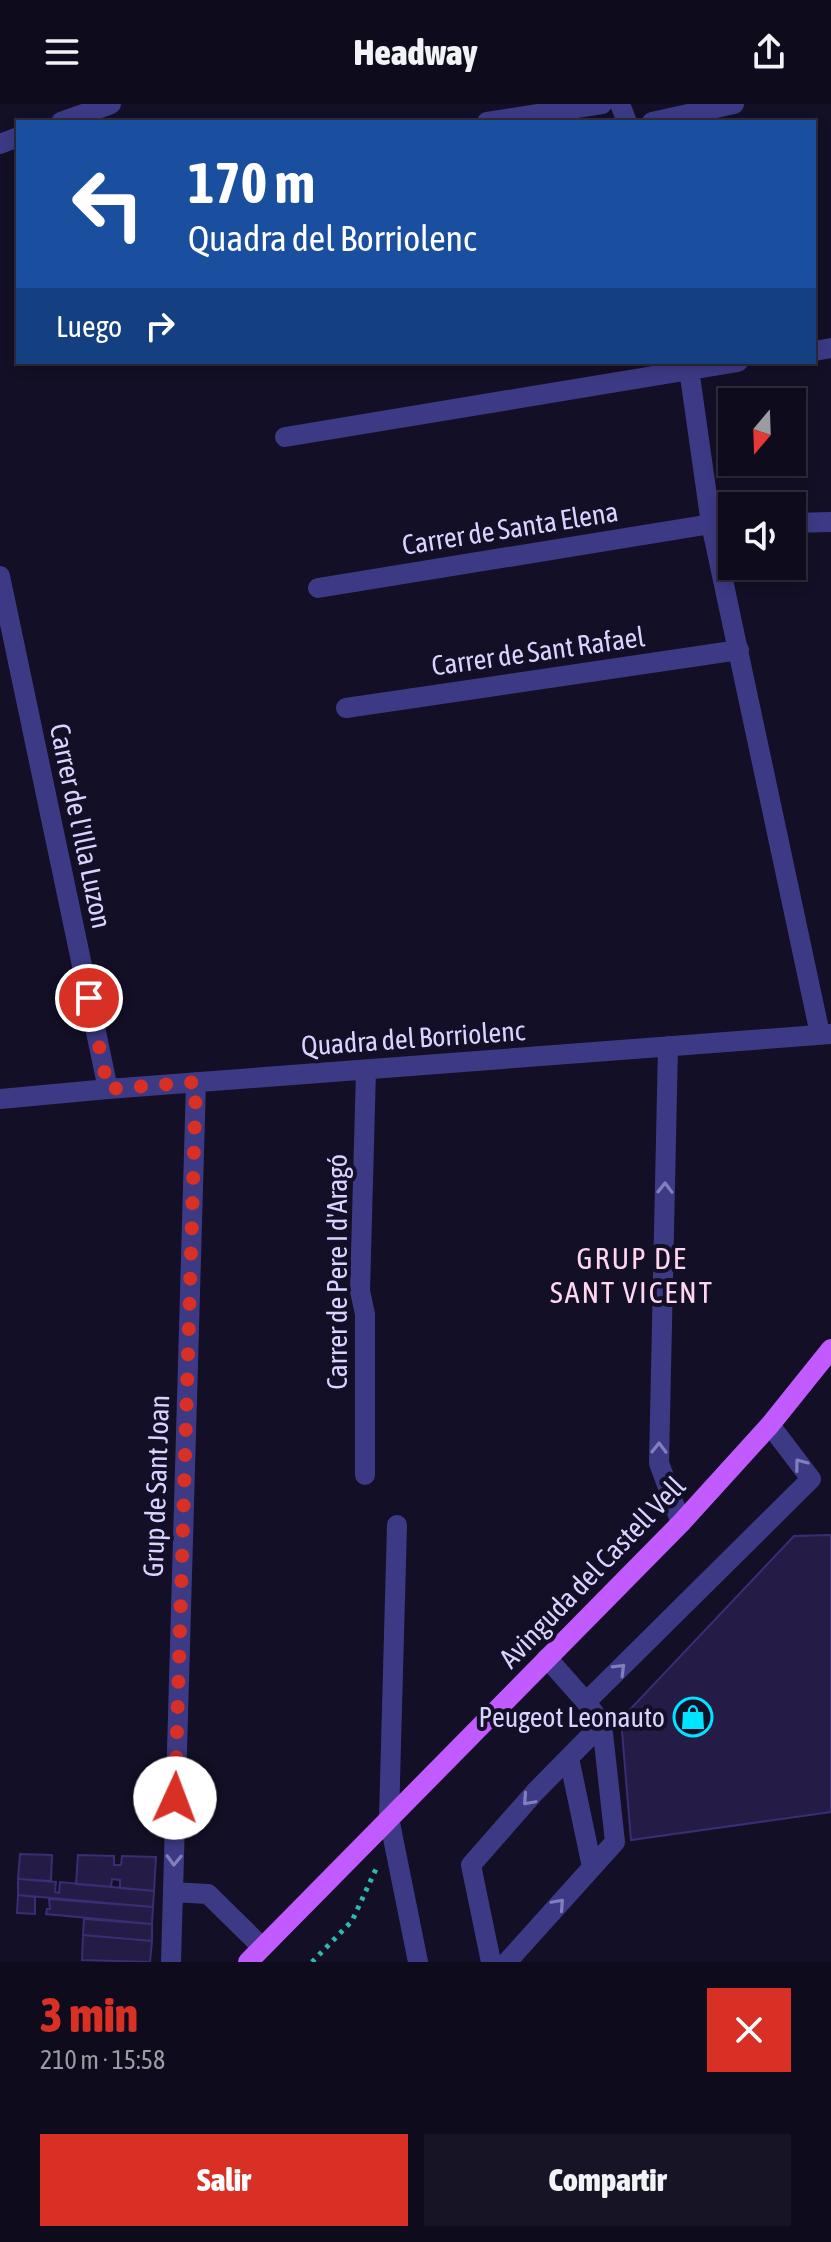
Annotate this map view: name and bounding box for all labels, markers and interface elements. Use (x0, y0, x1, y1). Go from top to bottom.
icon: menu (40, 30, 84, 74)
icon: share (747, 30, 791, 74)
text: Headway (354, 31, 477, 73)
text: 170 m (188, 151, 315, 215)
icon: left (56, 152, 160, 256)
text: Quadra del Borriolenc (188, 217, 476, 259)
icon: right (138, 304, 182, 348)
text: Luego (56, 309, 122, 343)
north arrow (718, 388, 806, 476)
map controls (718, 388, 806, 580)
button: sound (718, 492, 806, 580)
street label: Carrer de Santa Elena (400, 495, 620, 561)
street label: Carrer de Sant Rafael (429, 620, 647, 682)
street label: Carrer de l'Illa Luzon (44, 721, 118, 931)
pin (55, 964, 123, 1032)
icon: arrive (67, 976, 111, 1020)
street label: Quadra del Borriolenc (300, 1014, 527, 1062)
street label: Carrer de Pere I d'Aragó (321, 1154, 353, 1390)
one-way arrow (656, 1181, 673, 1194)
district label: GRUP DE SANT VICENT (550, 1241, 714, 1309)
street label: Grup de Sant Joan (137, 1394, 175, 1578)
one-way arrow (651, 1441, 668, 1454)
one-way arrow (796, 1459, 810, 1473)
street label: Avinguda del Castell Vell (493, 1469, 692, 1674)
one-way arrow (611, 1664, 625, 1678)
shop icon: Peugeot Leonauto (672, 1696, 714, 1738)
place label: Peugeot Leonauto (479, 1701, 665, 1733)
position arrow (133, 1756, 217, 1840)
one-way arrow (524, 1790, 538, 1805)
one-way arrow (165, 1854, 182, 1867)
one-way arrow (549, 1899, 564, 1913)
text: 3 min (40, 1987, 138, 2042)
button: close (707, 1988, 791, 2072)
text: 210 m · 15:58 (40, 2045, 165, 2075)
button: Salir (40, 2134, 408, 2226)
button: Compartir (424, 2134, 791, 2226)

